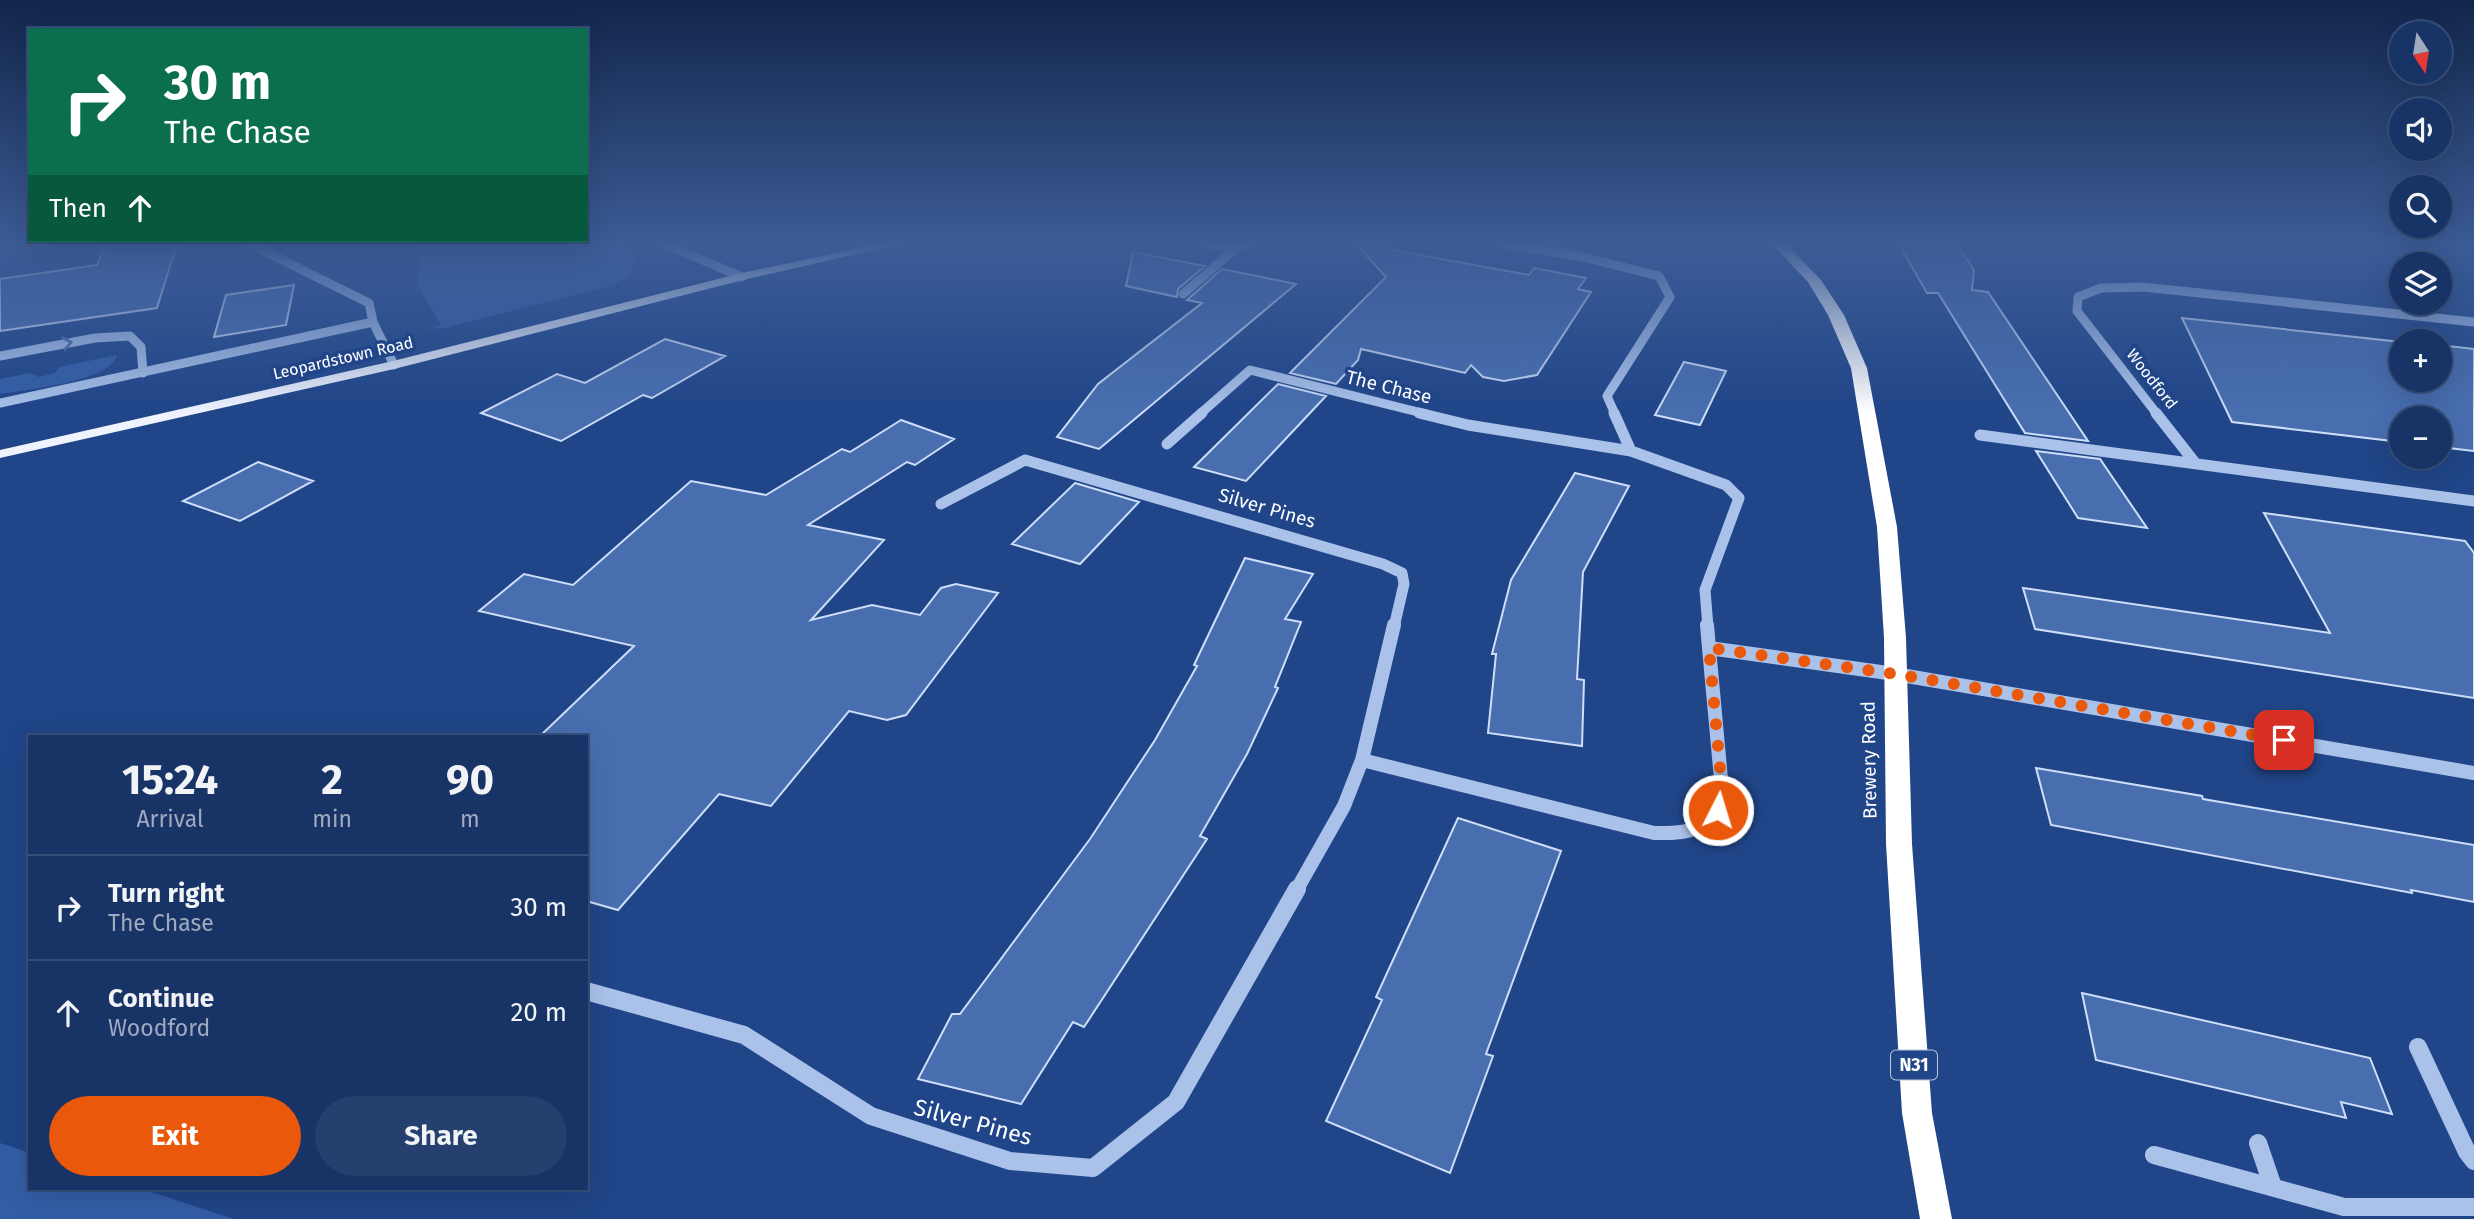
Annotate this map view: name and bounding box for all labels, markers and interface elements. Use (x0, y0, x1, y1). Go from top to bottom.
north arrow (2389, 21, 2452, 84)
map controls (2389, 21, 2452, 469)
text: 30 m (164, 53, 271, 112)
icon: right (49, 56, 140, 147)
button: sound (2389, 98, 2452, 161)
text: The Chase (164, 113, 311, 151)
button: search (2389, 175, 2452, 238)
icon: ahead (121, 189, 159, 227)
text: Then (49, 193, 107, 224)
button: layers (2389, 252, 2452, 315)
button: + (2389, 329, 2452, 392)
street label: Leopardstown Road (271, 333, 415, 383)
one-way arrow (61, 337, 73, 352)
street label: Woodford (2123, 345, 2181, 413)
street label: The Chase (1344, 365, 1434, 409)
button: − (2389, 406, 2452, 469)
street label: Silver Pines (1216, 483, 1318, 533)
street label: Brewery Road (1856, 701, 1882, 819)
pin (2254, 710, 2314, 770)
icon: arrive (2265, 721, 2303, 759)
text: 15:24 (122, 755, 218, 805)
text: 2 (321, 755, 343, 805)
text: 90 (446, 755, 494, 805)
position arrow (1681, 773, 1755, 847)
text: Arrival (136, 805, 204, 833)
text: min (312, 805, 352, 833)
text: m (460, 805, 480, 833)
text: Turn right (108, 878, 225, 909)
icon: right (49, 889, 87, 927)
text: 30 m (510, 892, 567, 923)
text: The Chase (108, 909, 214, 937)
text: Continue (108, 983, 214, 1014)
icon: ahead (49, 994, 87, 1032)
text: 20 m (510, 997, 567, 1028)
text: Woodford (108, 1014, 210, 1042)
road number: N31 (1891, 1050, 1937, 1080)
street label: Silver Pines (911, 1093, 1035, 1151)
button: Exit (49, 1096, 301, 1176)
button: Share (315, 1096, 567, 1176)

